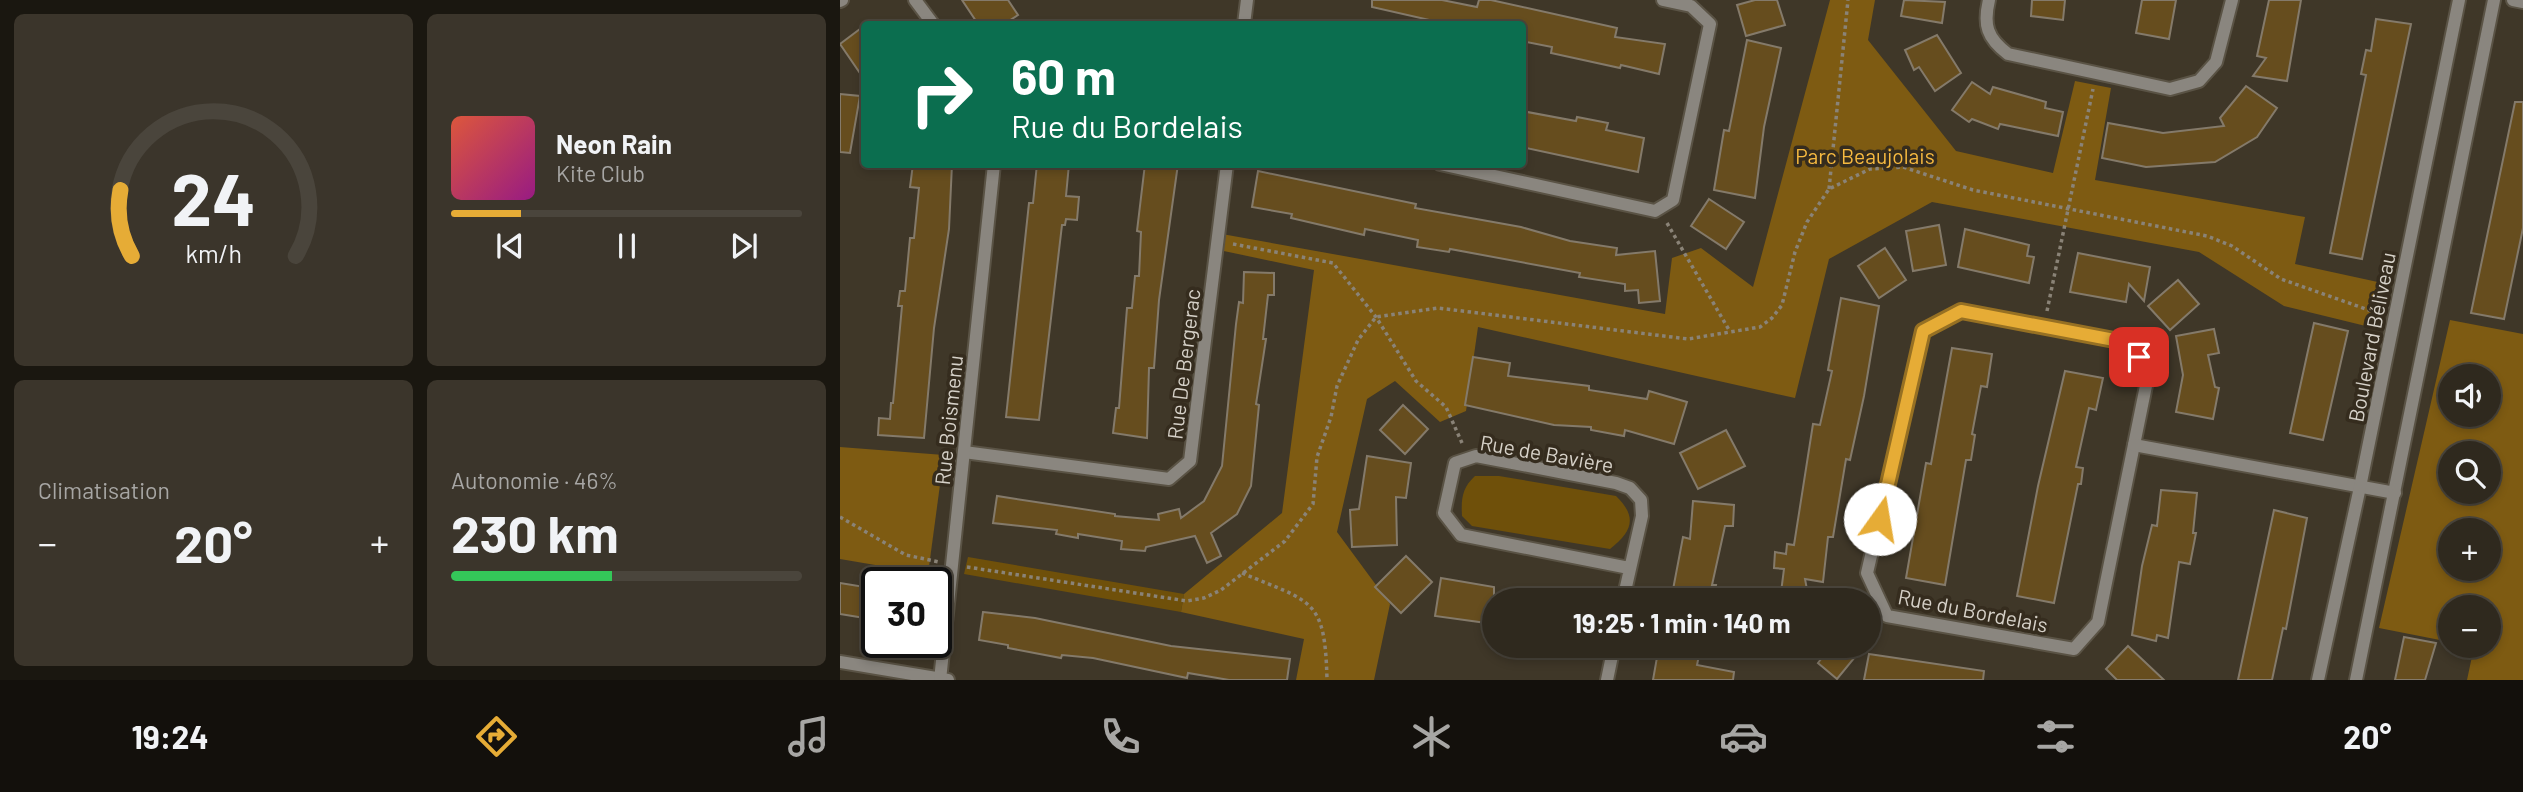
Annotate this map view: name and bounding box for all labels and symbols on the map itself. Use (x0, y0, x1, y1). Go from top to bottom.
park label: Parc Beaujolais (1795, 143, 1935, 168)
street label: Boulevard Béliveau (2342, 250, 2400, 424)
street label: Rue De Bergerac (1161, 287, 1205, 441)
pin (2109, 327, 2169, 387)
street label: Rue Boismenu (929, 354, 967, 486)
street label: Rue de Bavière (1478, 429, 1616, 477)
position arrow (1843, 482, 1917, 556)
speed limit sign: 30 (861, 567, 952, 658)
street label: Rue du Bordelais (1896, 583, 2050, 637)

